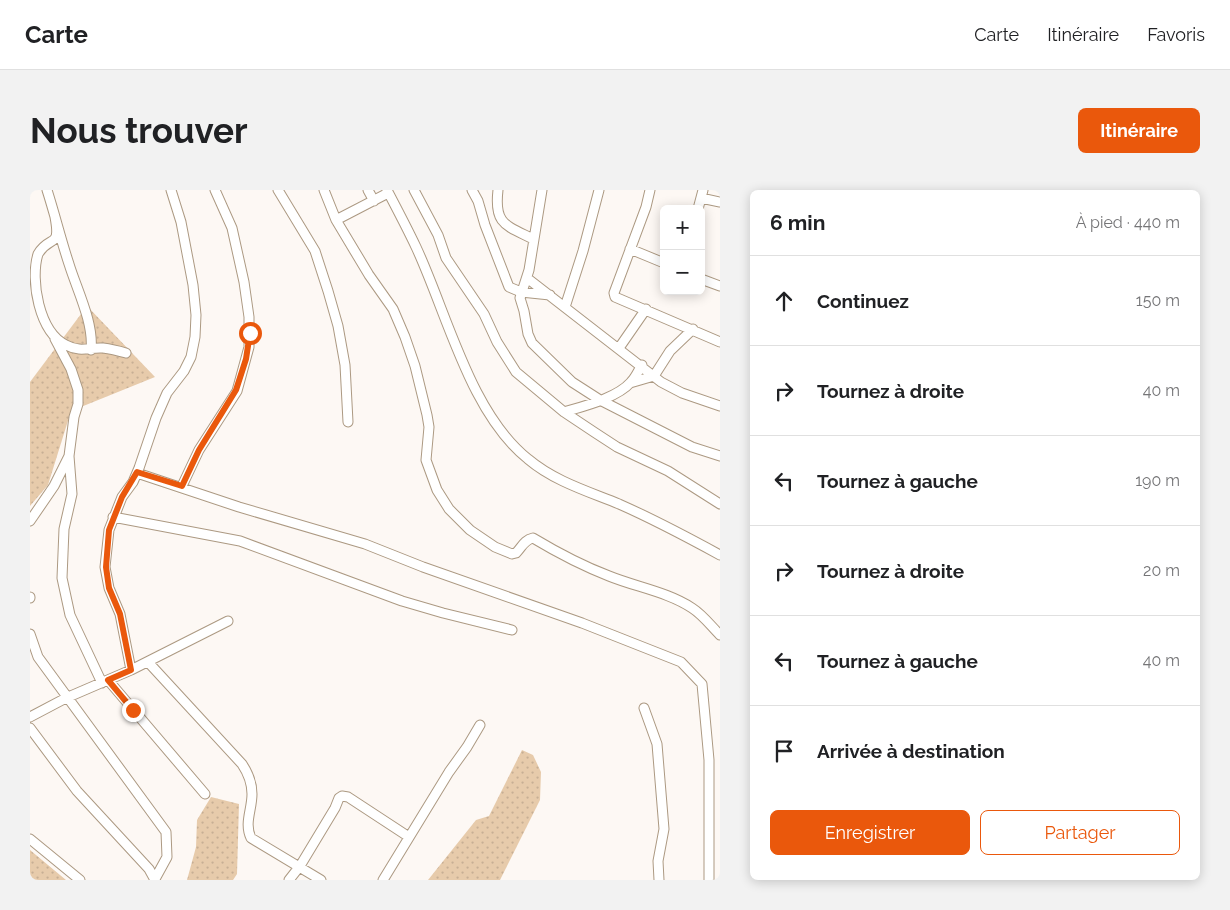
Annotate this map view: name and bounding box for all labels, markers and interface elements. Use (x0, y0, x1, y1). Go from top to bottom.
text: Carte (25, 20, 88, 49)
text: Carte (974, 24, 1019, 45)
text: Itinéraire (1047, 24, 1119, 45)
text: Favoris (1147, 24, 1205, 45)
button: Itinéraire (1078, 108, 1200, 153)
text: Nous trouver (30, 110, 248, 151)
map controls (660, 205, 705, 295)
button: + (660, 205, 705, 250)
text: 6 min (770, 210, 825, 235)
text: À pied · 440 m (1076, 213, 1180, 232)
button: − (660, 250, 705, 295)
icon: ahead (770, 287, 798, 315)
text: Continuez (817, 290, 909, 312)
text: 150 m (1136, 291, 1180, 310)
route start (239, 322, 262, 345)
icon: right (770, 377, 798, 405)
text: Tournez à droite (817, 380, 964, 402)
text: 40 m (1143, 381, 1180, 400)
icon: left (770, 467, 798, 495)
text: Tournez à gauche (817, 470, 978, 492)
text: 190 m (1135, 471, 1180, 490)
icon: right (770, 557, 798, 585)
text: Tournez à droite (817, 560, 964, 582)
text: 20 m (1143, 561, 1180, 580)
icon: left (770, 647, 798, 675)
text: Tournez à gauche (817, 650, 978, 672)
text: 40 m (1143, 651, 1180, 670)
route end (122, 699, 145, 722)
icon: arrive (770, 737, 798, 765)
text: Arrivée à destination (817, 740, 1005, 762)
button: Enregistrer (770, 810, 970, 855)
button: Partager (980, 810, 1180, 855)

